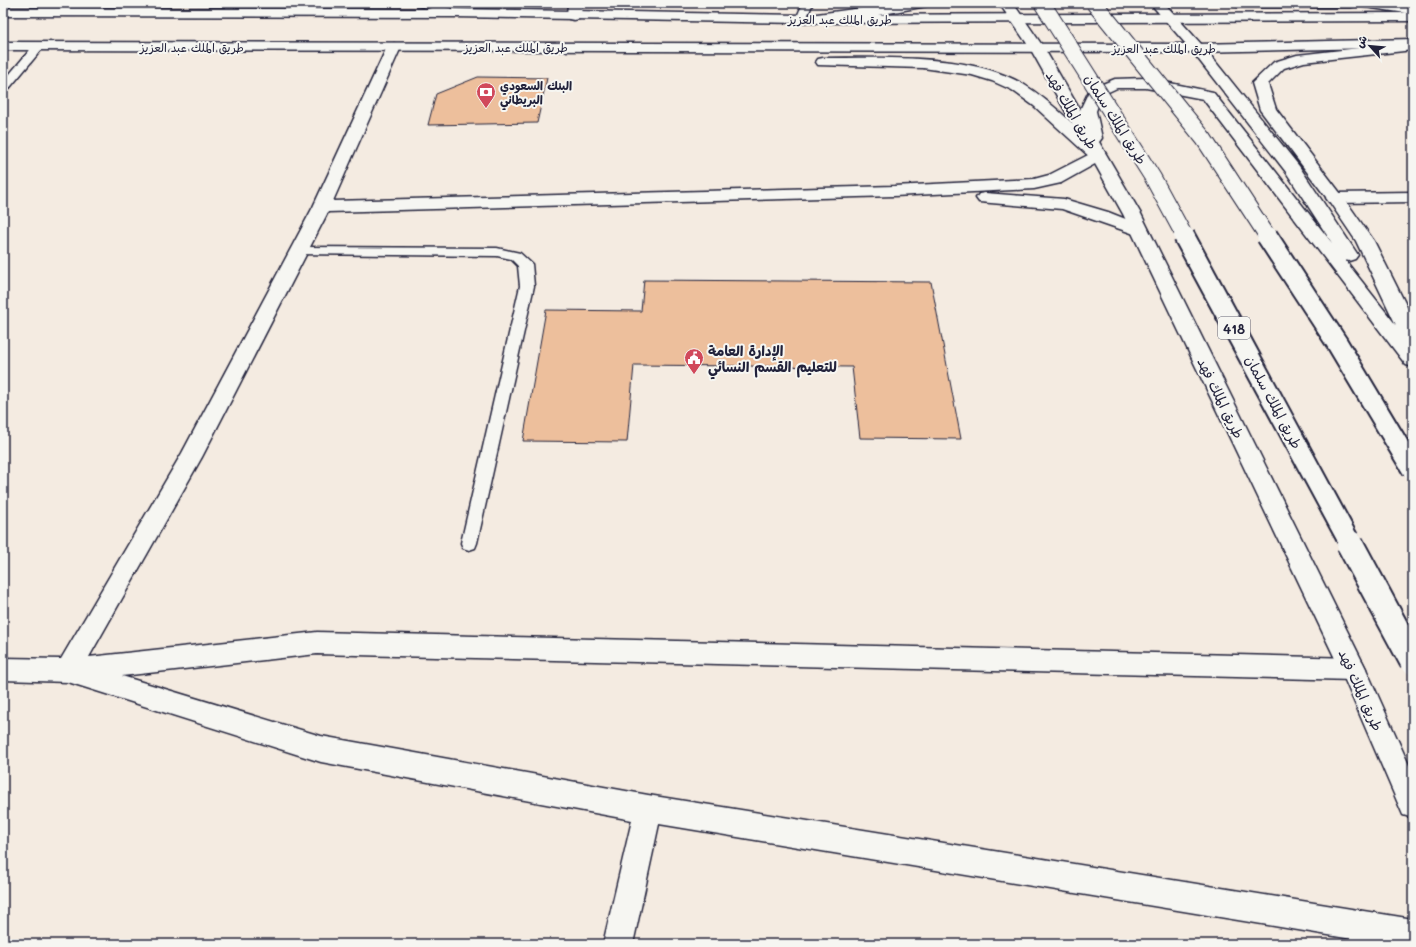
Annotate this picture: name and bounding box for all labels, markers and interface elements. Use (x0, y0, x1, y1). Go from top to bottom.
street label: طريق الملك عبد العزيز (787, 11, 892, 28)
north arrow (1350, 26, 1390, 66)
text: ش (1351, 32, 1370, 50)
street label: طريق الملك عبد العزيز (139, 39, 244, 56)
street label: طريق الملك عبد العزيز (463, 39, 568, 56)
street label: طريق الملك عبد العزيز (1111, 40, 1216, 57)
street label: طريق الملك فهد (1042, 67, 1102, 153)
street label: طريق الملك سلمان (1081, 70, 1151, 168)
place label: البنك السعودي البريطاني (500, 77, 572, 111)
bank icon: البنك السعودي البريطاني (475, 81, 497, 109)
road number: 418 (1218, 317, 1250, 339)
place label: الإدارة العامة للتعليم القسم النسائي (708, 341, 837, 380)
public building icon: الإدارة العامة للتعليم القسم النسائي (683, 347, 705, 375)
street label: طريق الملك سلمان (1241, 352, 1307, 452)
street label: طريق الملك فهد (1193, 355, 1249, 441)
street label: طريق الملك فهد (1335, 646, 1387, 734)

